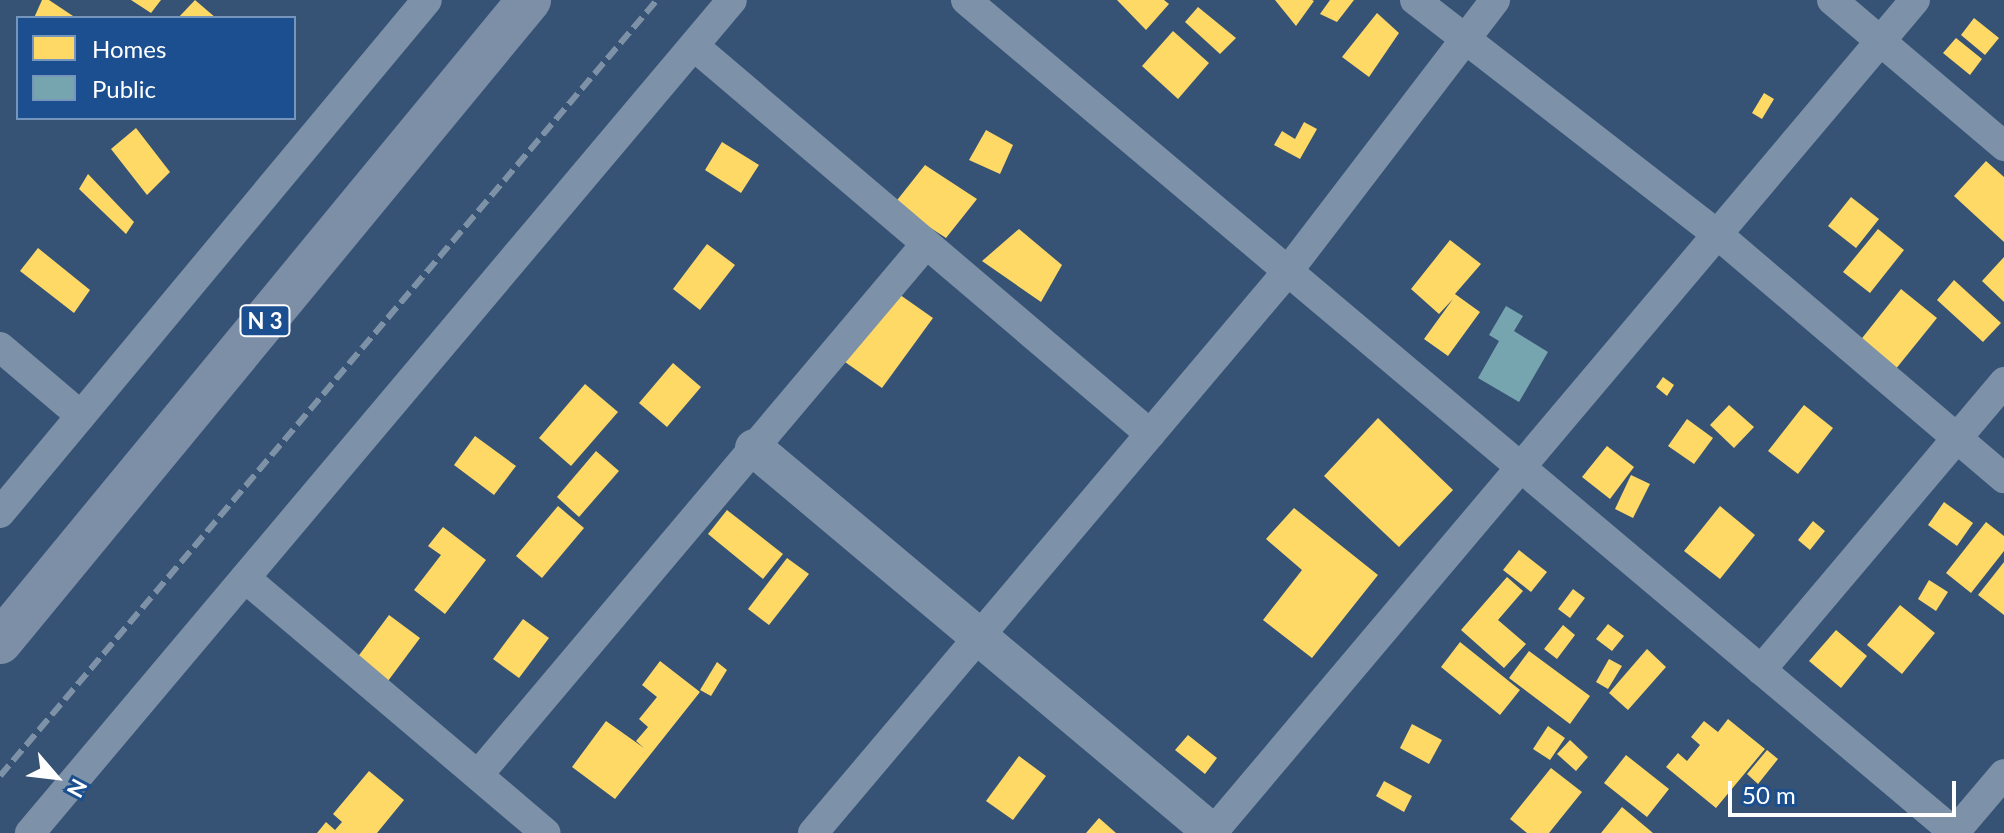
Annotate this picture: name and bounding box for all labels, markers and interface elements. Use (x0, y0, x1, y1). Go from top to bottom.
legend (16, 16, 296, 120)
text: Homes (92, 34, 166, 63)
text: Public (92, 74, 156, 103)
road number: N 3 (239, 303, 291, 339)
north arrow (16, 737, 96, 817)
scale bar (1732, 765, 1960, 815)
text: N (62, 775, 94, 802)
text: 50 m (1742, 780, 1796, 809)

